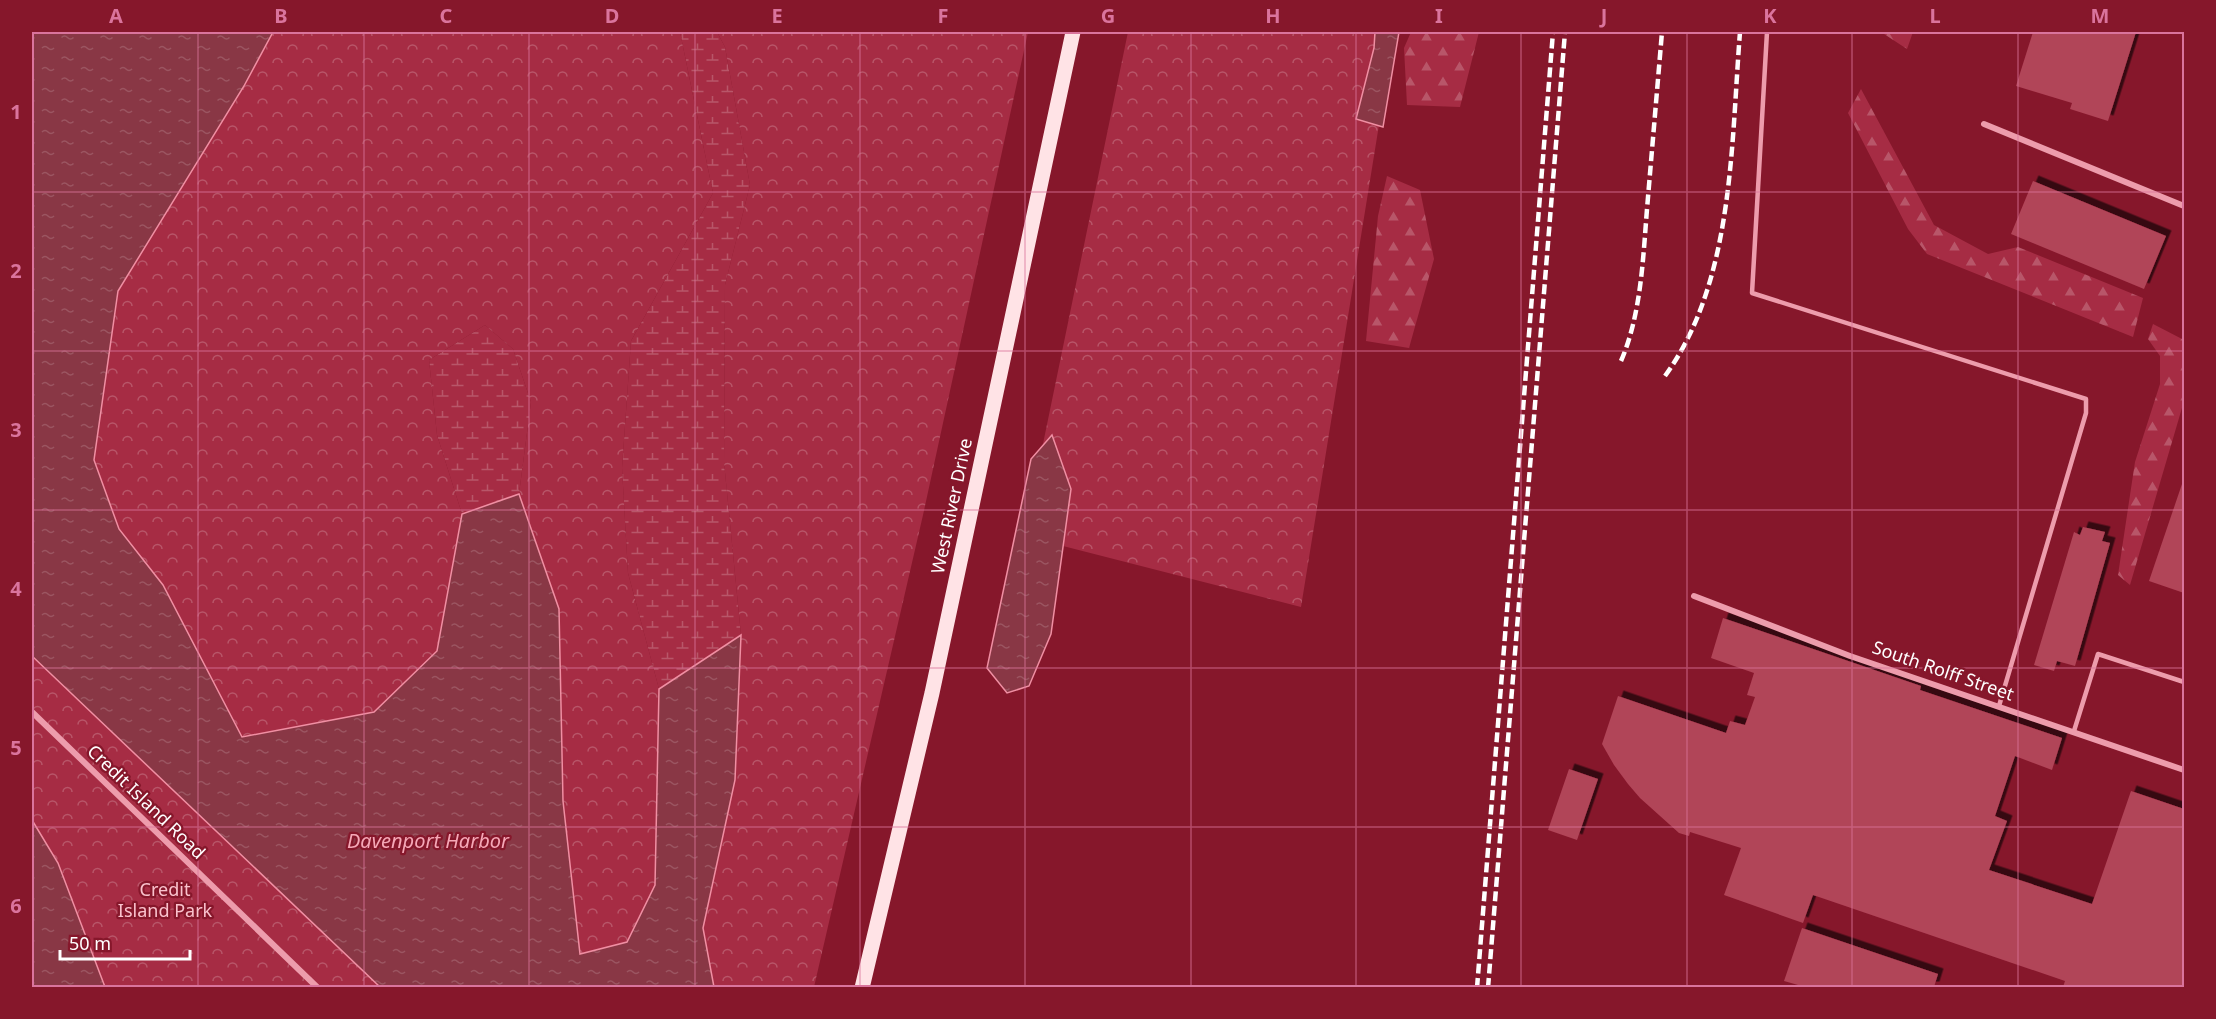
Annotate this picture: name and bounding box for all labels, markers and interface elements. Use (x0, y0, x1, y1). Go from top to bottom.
text: A (109, 2, 123, 29)
text: B (274, 2, 288, 29)
text: C (440, 2, 453, 29)
text: D (605, 2, 619, 29)
text: E (771, 2, 783, 29)
text: F (938, 2, 948, 29)
text: G (1101, 2, 1115, 29)
text: H (1265, 2, 1281, 29)
text: I (1435, 2, 1443, 29)
text: J (1599, 2, 1607, 29)
text: K (1763, 2, 1777, 29)
text: L (1929, 2, 1941, 29)
text: M (2091, 2, 2109, 29)
text: 1 (10, 98, 22, 125)
text: 2 (10, 257, 22, 284)
text: 3 (10, 416, 22, 443)
street label: West River Drive (925, 436, 977, 576)
text: 4 (10, 575, 22, 602)
street label: South Rolff Street (1869, 635, 2018, 706)
text: 5 (10, 734, 22, 761)
street label: Credit Island Road (83, 739, 211, 864)
water label: Davenport Harbor (347, 827, 510, 854)
park label: Credit Island Park (118, 877, 213, 922)
text: 6 (10, 892, 22, 919)
scale bar (60, 923, 190, 961)
text: 50 m (69, 931, 111, 955)

